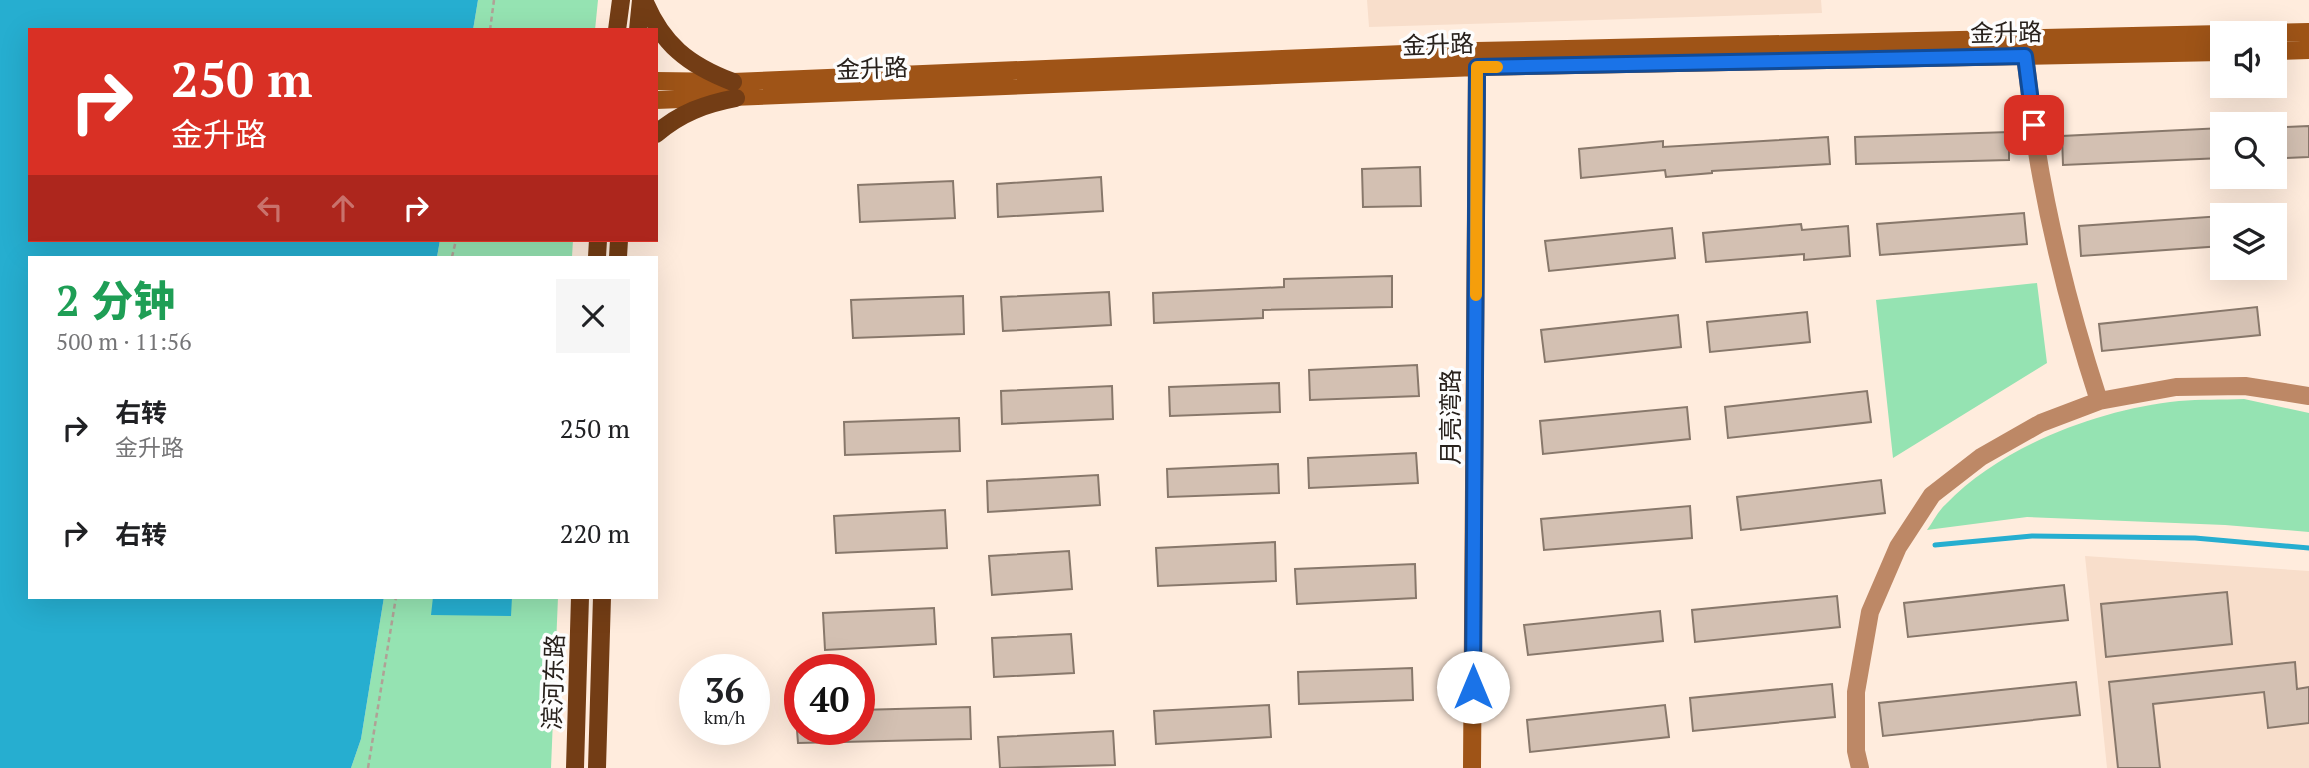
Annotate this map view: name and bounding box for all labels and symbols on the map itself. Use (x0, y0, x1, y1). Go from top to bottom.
street label: 金升路 (1970, 15, 2042, 49)
street label: 金升路 (1401, 27, 1475, 61)
street label: 金升路 (835, 51, 909, 85)
pin (2004, 95, 2064, 155)
street label: 月亮湾路 (1434, 369, 1466, 465)
street label: 滨河东路 (535, 633, 571, 731)
position arrow (1436, 650, 1510, 724)
speed limit sign: 40 (784, 654, 875, 745)

